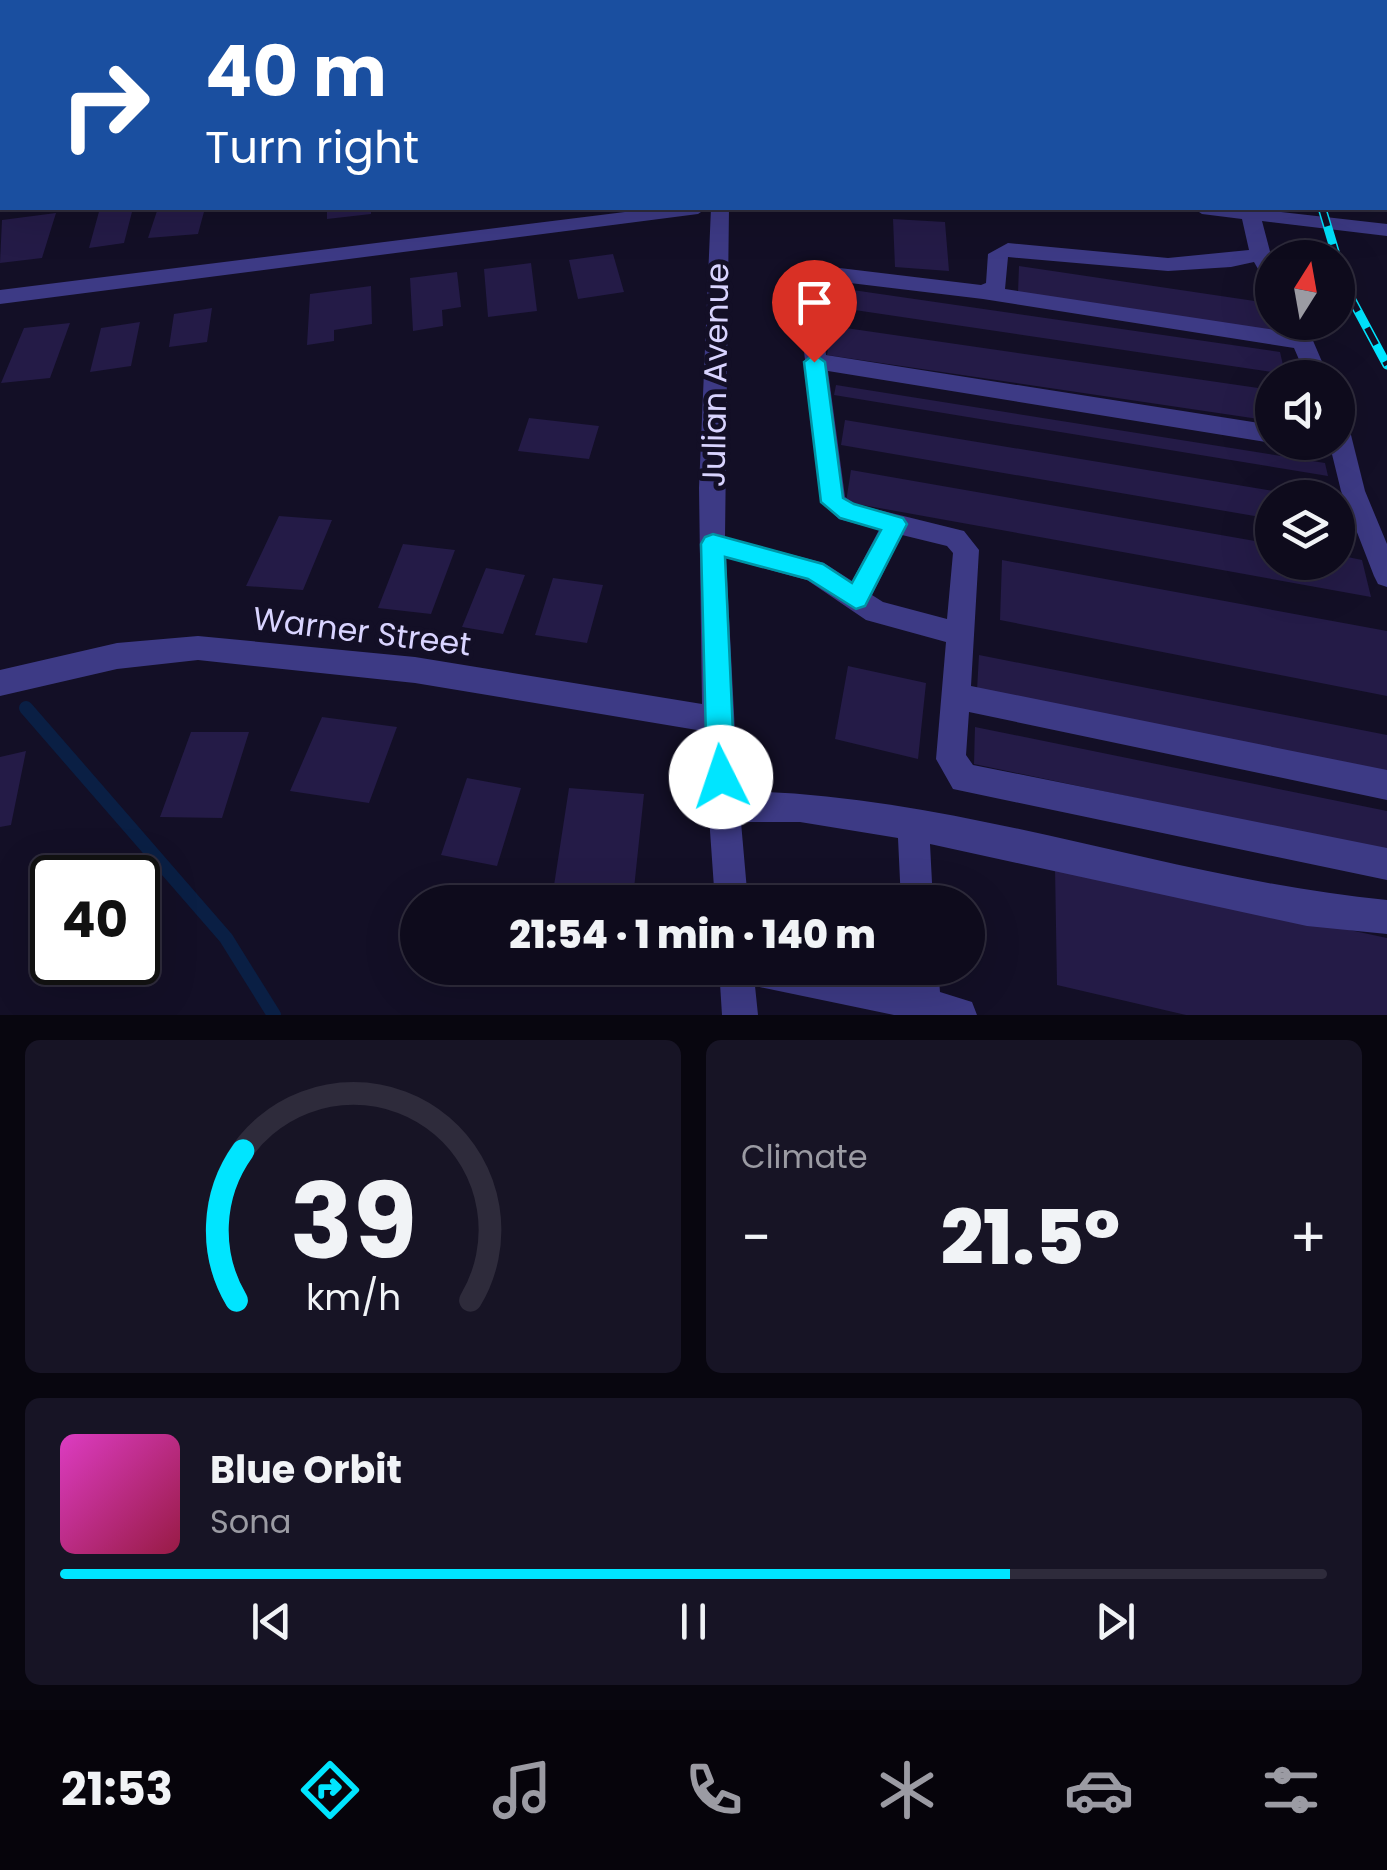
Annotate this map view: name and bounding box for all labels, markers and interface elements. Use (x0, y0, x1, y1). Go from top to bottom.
text: 40 m (205, 22, 387, 121)
icon: right (40, 40, 170, 170)
text: Turn right (205, 116, 419, 179)
north arrow (1255, 240, 1355, 340)
map controls (1255, 240, 1355, 580)
pin (772, 260, 857, 363)
street label: Julian Avenue (691, 263, 739, 487)
icon: arrive (787, 275, 842, 330)
button: sound (1255, 360, 1355, 460)
button: layers (1255, 480, 1355, 580)
street label: Warner Street (250, 595, 474, 667)
position arrow (669, 725, 773, 829)
speed limit sign: 40 (30, 855, 160, 985)
text: 21:54 · 1 min · 140 m (509, 908, 876, 961)
text: Climate (741, 1134, 868, 1179)
text: 39 (290, 1149, 416, 1294)
text: 21.5° (941, 1185, 1120, 1290)
text: − (741, 1199, 771, 1276)
text: + (1289, 1199, 1327, 1276)
text: km/h (305, 1272, 401, 1323)
text: Blue Orbit (210, 1443, 402, 1496)
text: Sona (210, 1499, 291, 1544)
icon: previous (244, 1594, 299, 1649)
icon: pause (666, 1594, 721, 1649)
icon: next (1088, 1594, 1143, 1649)
icon: directions (295, 1755, 365, 1825)
icon: music (487, 1755, 557, 1825)
icon: phone (679, 1755, 749, 1825)
icon: climate (872, 1755, 942, 1825)
icon: car (1064, 1755, 1134, 1825)
icon: filters (1256, 1755, 1326, 1825)
text: 21:53 (61, 1758, 173, 1821)

